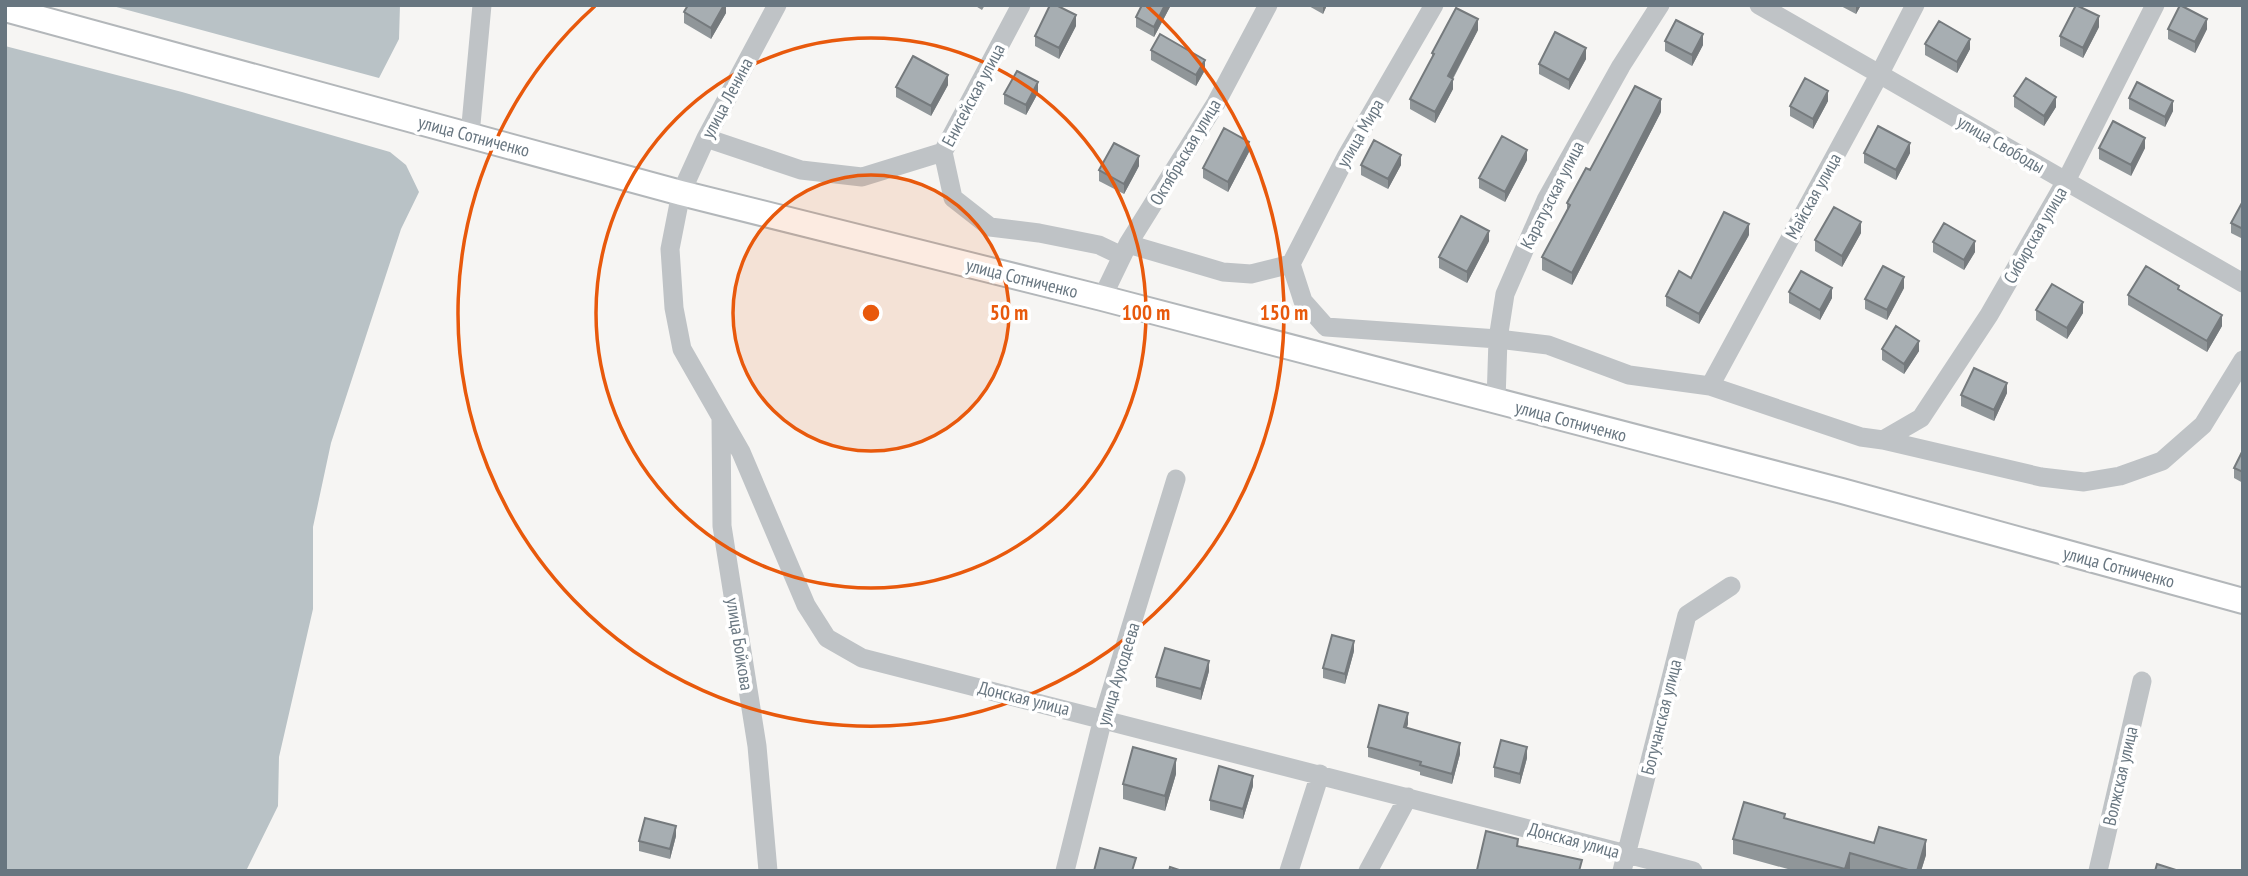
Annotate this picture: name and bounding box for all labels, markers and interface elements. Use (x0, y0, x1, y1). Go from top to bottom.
street label: Енисейская улица (936, 40, 1010, 150)
street label: улица Ленина (696, 54, 758, 142)
street label: Октябрьская улица (1144, 95, 1226, 209)
street label: улица Мира (1331, 95, 1389, 171)
street label: улица Сотниченко (416, 110, 532, 162)
street label: улица Свободы (1953, 110, 2049, 178)
street label: Каратузская улица (1515, 137, 1589, 253)
street label: Майская улица (1780, 149, 1846, 243)
street label: Сибирская улица (1998, 183, 2072, 287)
street label: улица Сотниченко (964, 253, 1081, 303)
text: 50 m (990, 299, 1028, 326)
text: 100 m (1122, 299, 1170, 326)
text: 150 m (1260, 299, 1308, 326)
centre of rings (859, 301, 883, 325)
street label: улица Сотниченко (1513, 395, 1629, 447)
street label: улица Сотниченко (2061, 541, 2177, 593)
street label: улица Бойкова (721, 596, 759, 692)
street label: улица Ауходеева (1091, 619, 1145, 729)
street label: Богучанская улица (1636, 657, 1686, 777)
street label: Донская улица (976, 676, 1072, 720)
street label: Волжская улица (2097, 724, 2143, 828)
street label: Донская улица (1526, 817, 1622, 863)

